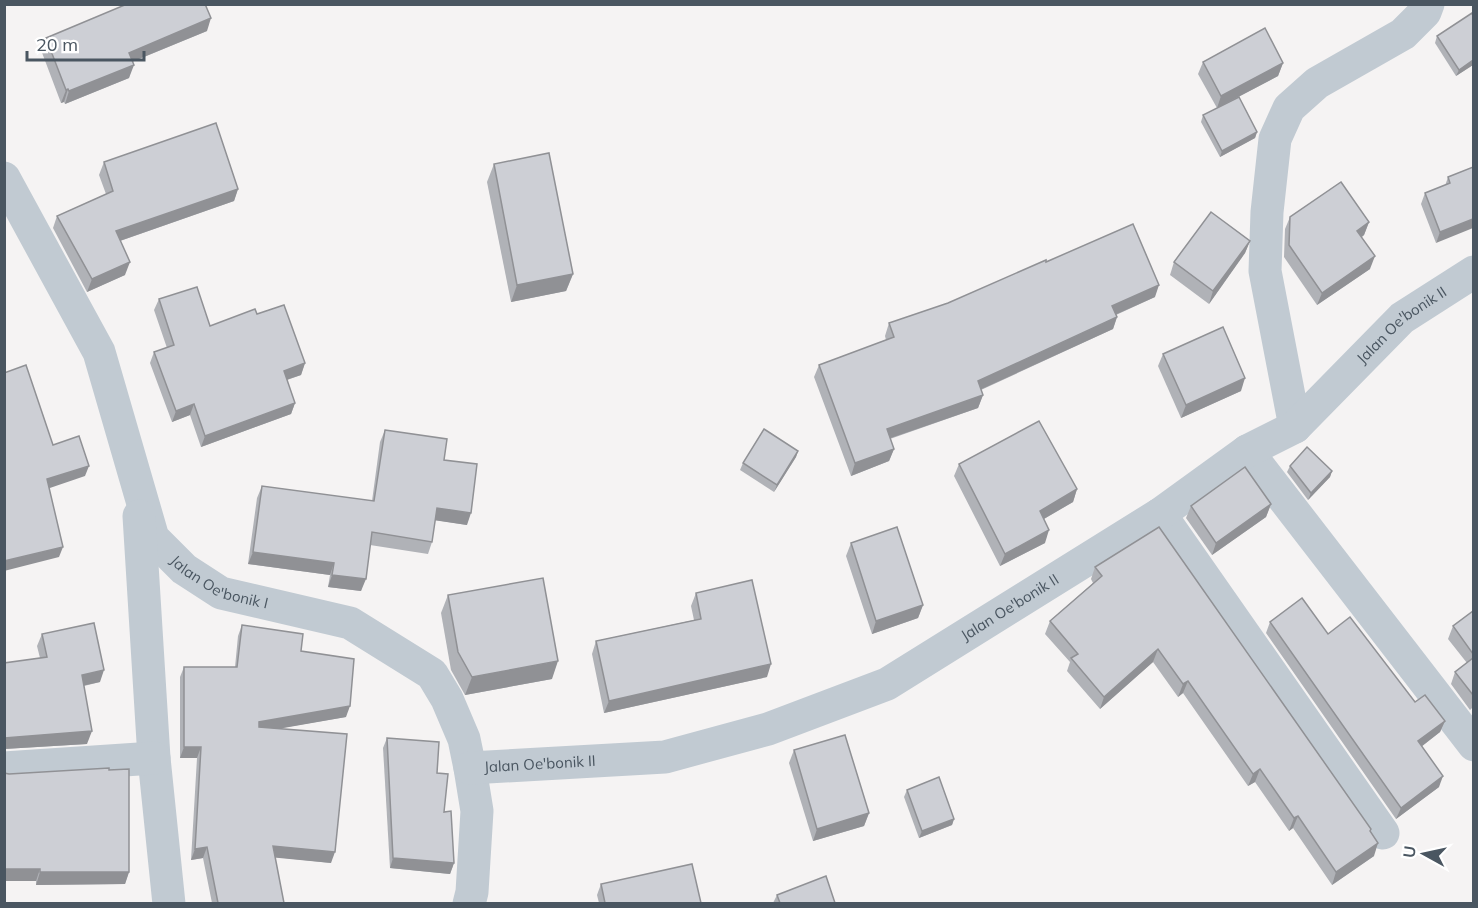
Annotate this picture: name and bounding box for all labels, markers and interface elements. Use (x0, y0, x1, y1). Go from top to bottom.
scale bar (27, 24, 144, 62)
text: 20 m (36, 33, 78, 56)
street label: Jalan Oe'bonik II (1352, 282, 1450, 368)
street label: Jalan Oe'bonik I (167, 551, 270, 613)
street label: Jalan Oe'bonik II (957, 569, 1062, 645)
street label: Jalan Oe'bonik II (484, 751, 596, 776)
north arrow (1394, 824, 1454, 884)
text: U (1398, 845, 1420, 859)

